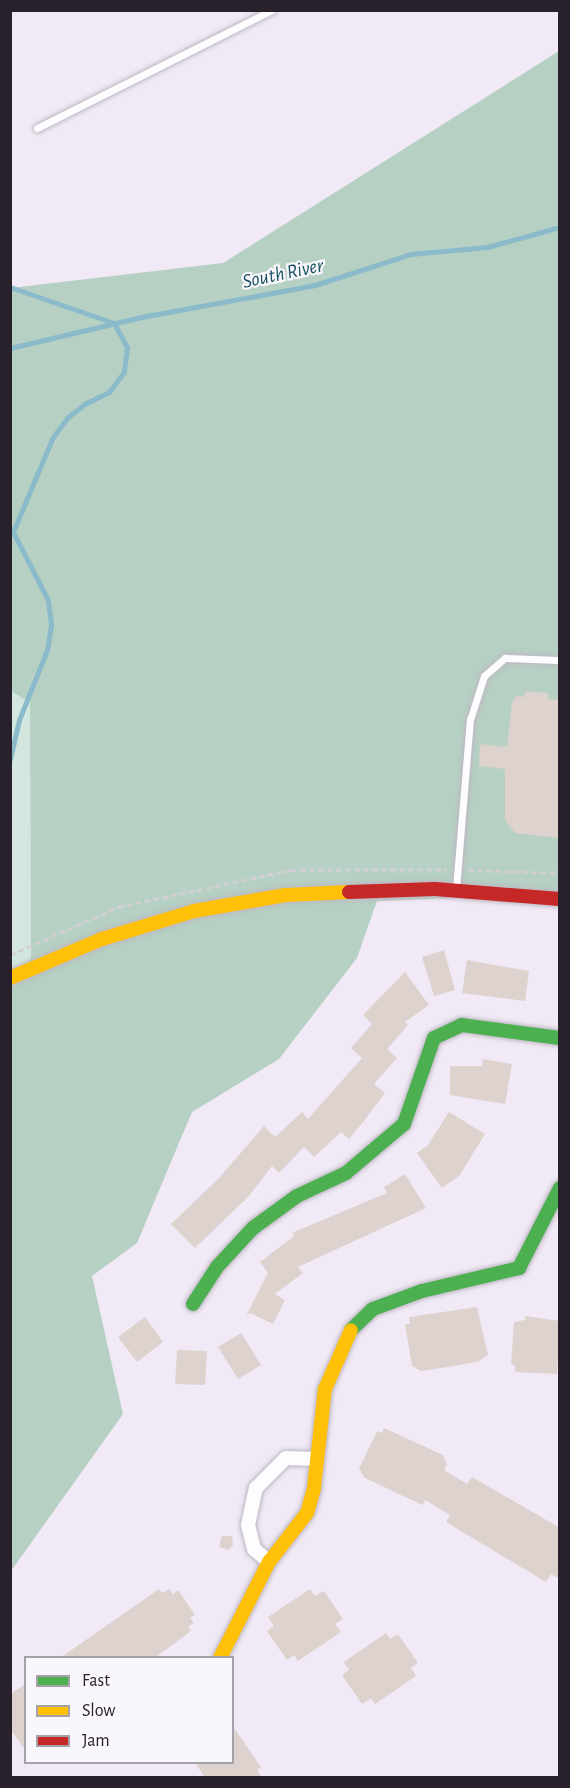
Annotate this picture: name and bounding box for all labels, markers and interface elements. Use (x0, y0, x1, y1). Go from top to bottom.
water label: South River (240, 254, 326, 294)
legend (24, 1656, 234, 1764)
text: Fast (82, 1672, 110, 1690)
text: Slow (82, 1702, 115, 1720)
text: Jam (82, 1732, 110, 1750)

